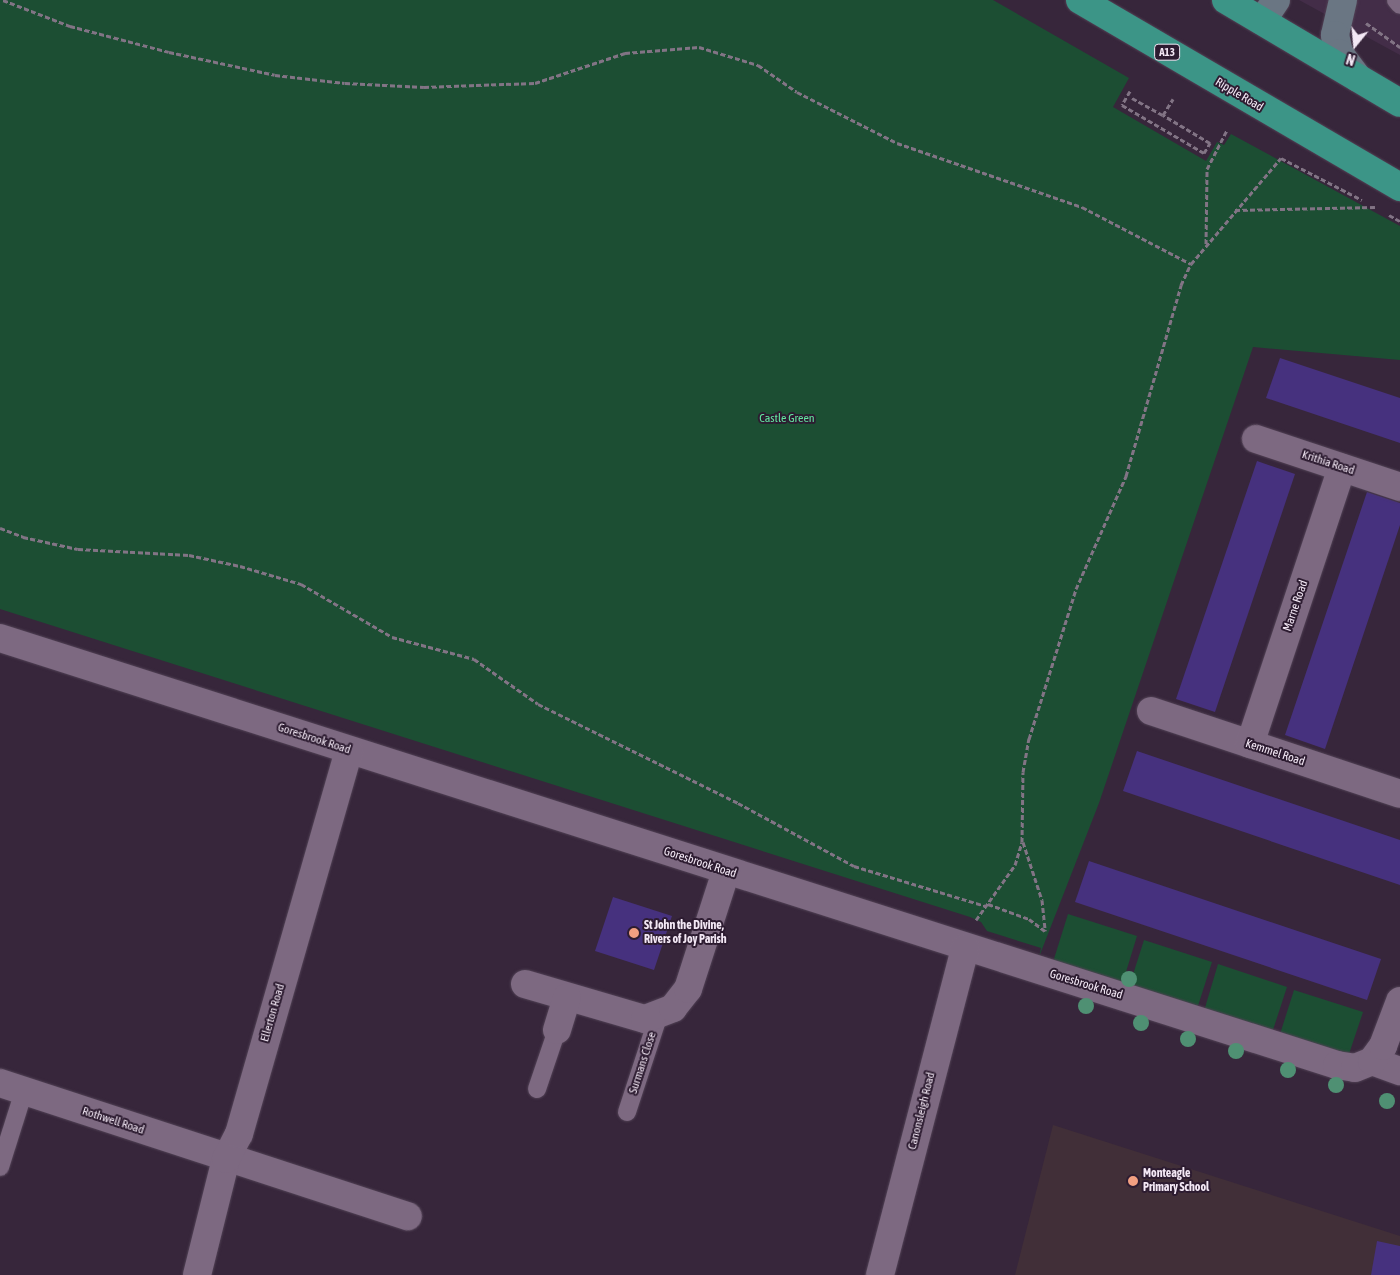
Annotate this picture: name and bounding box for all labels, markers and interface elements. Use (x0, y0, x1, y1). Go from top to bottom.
north arrow (1330, 20, 1380, 70)
road number: A13 (1153, 44, 1181, 61)
text: N (1344, 50, 1357, 68)
street label: Ripple Road (1212, 75, 1266, 115)
park label: Castle Green (759, 412, 815, 426)
street label: Krithia Road (1300, 448, 1356, 478)
street label: Marne Road (1281, 579, 1311, 633)
street label: Goresbrook Road (276, 720, 352, 758)
street label: Kemmel Road (1244, 737, 1306, 769)
street label: Goresbrook Road (662, 844, 738, 882)
place label: St John the Divine, Rivers of Joy Parish (644, 919, 727, 947)
marker: St John the Divine, Rivers of Joy Parish (628, 927, 640, 939)
street label: Goresbrook Road (1048, 967, 1124, 1003)
street label: Ellerton Road (258, 982, 288, 1044)
street label: Surmans Close (626, 1030, 660, 1096)
street label: Canonsleigh Road (905, 1071, 939, 1151)
street label: Rothwell Road (80, 1104, 146, 1138)
place label: Monteagle Primary School (1143, 1167, 1209, 1195)
marker: Monteagle Primary School (1127, 1175, 1139, 1187)

